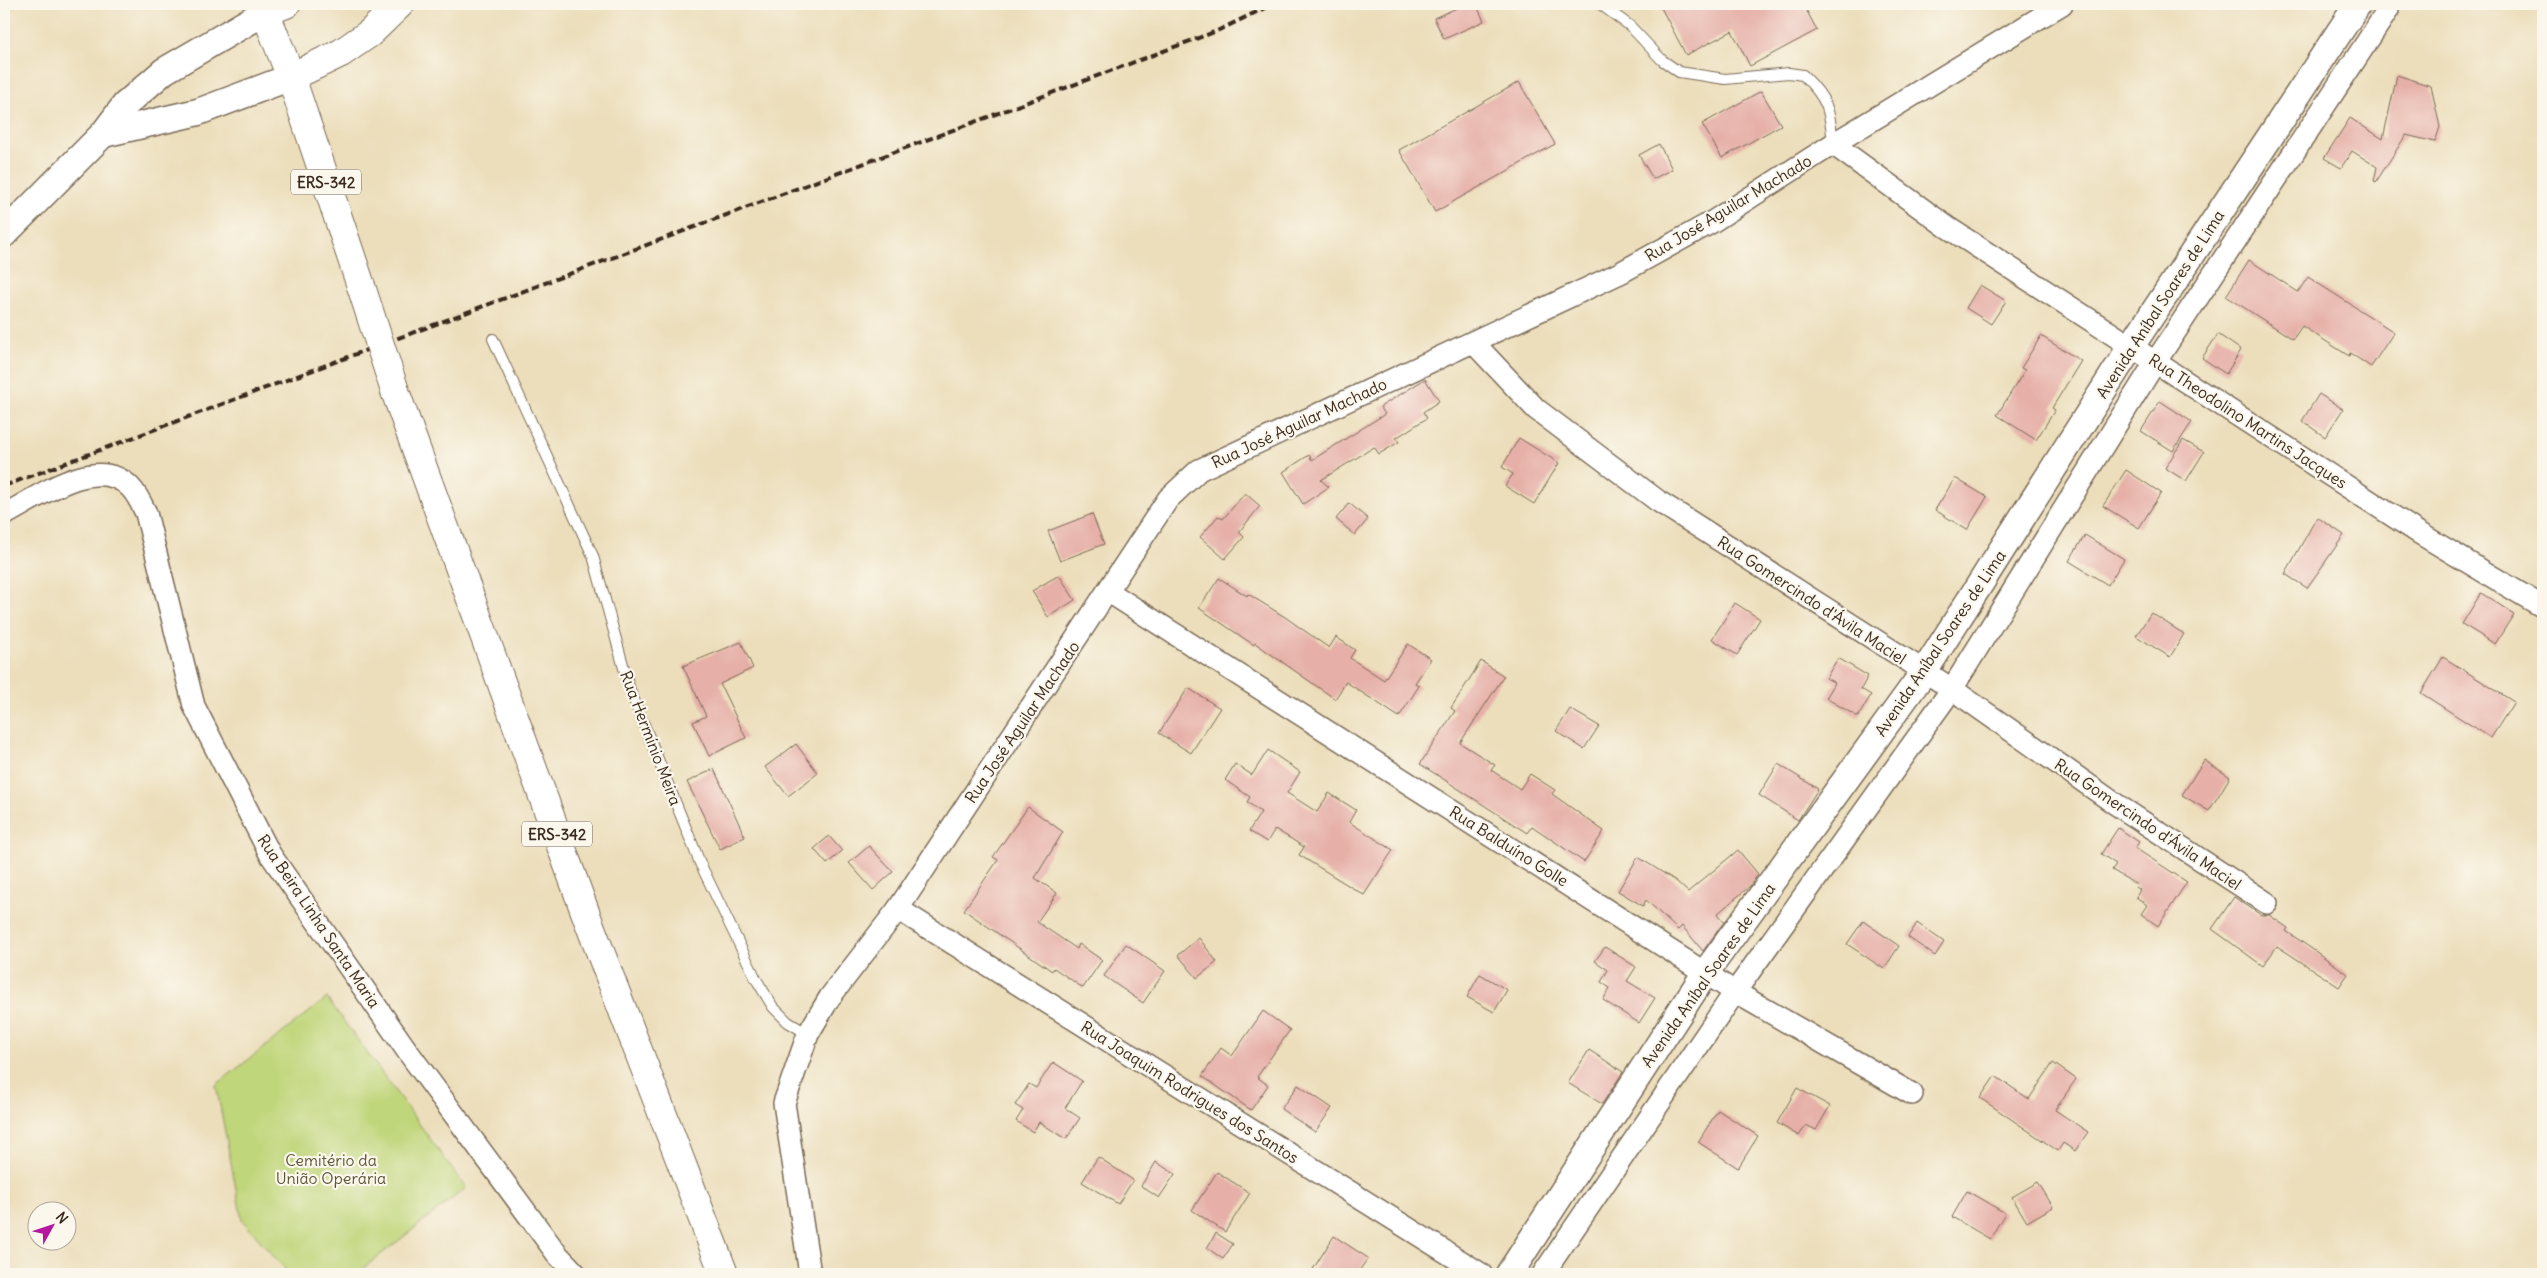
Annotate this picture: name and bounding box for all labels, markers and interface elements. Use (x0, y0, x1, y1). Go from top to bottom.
street label: Rua José Aguilar Machado (1641, 150, 1815, 266)
road number: ERS-342 (291, 170, 361, 194)
street label: Avenida Aníbal Soares de Lima (2092, 206, 2228, 402)
street label: Rua Theodolino Martins Jacques (2145, 349, 2351, 493)
street label: Rua José Aguilar Machado (1208, 374, 1390, 472)
street label: Rua Gomercindo d'Ávila Maciel (1714, 531, 1910, 669)
street label: Avenida Aníbal Soares de Lima (1870, 546, 2010, 740)
street label: Rua José Aguilar Machado (960, 637, 1084, 807)
street label: Rua Hermínio Meira (616, 668, 686, 808)
street label: Rua Gomercindo d'Ávila Maciel (2051, 754, 2245, 894)
street label: Rua Balduíno Golle (1446, 801, 1572, 891)
road number: ERS-342 (522, 822, 592, 846)
street label: Rua Beira Linha Santa Maria (253, 831, 385, 1011)
street label: Avenida Aníbal Soares de Lima (1637, 879, 1779, 1071)
street label: Rua Joaquim Rodrigues dos Santos (1077, 1017, 1303, 1167)
park label: Cemitério da União Operária (276, 1150, 386, 1188)
north arrow (28, 1200, 78, 1250)
text: N (52, 1208, 72, 1227)

